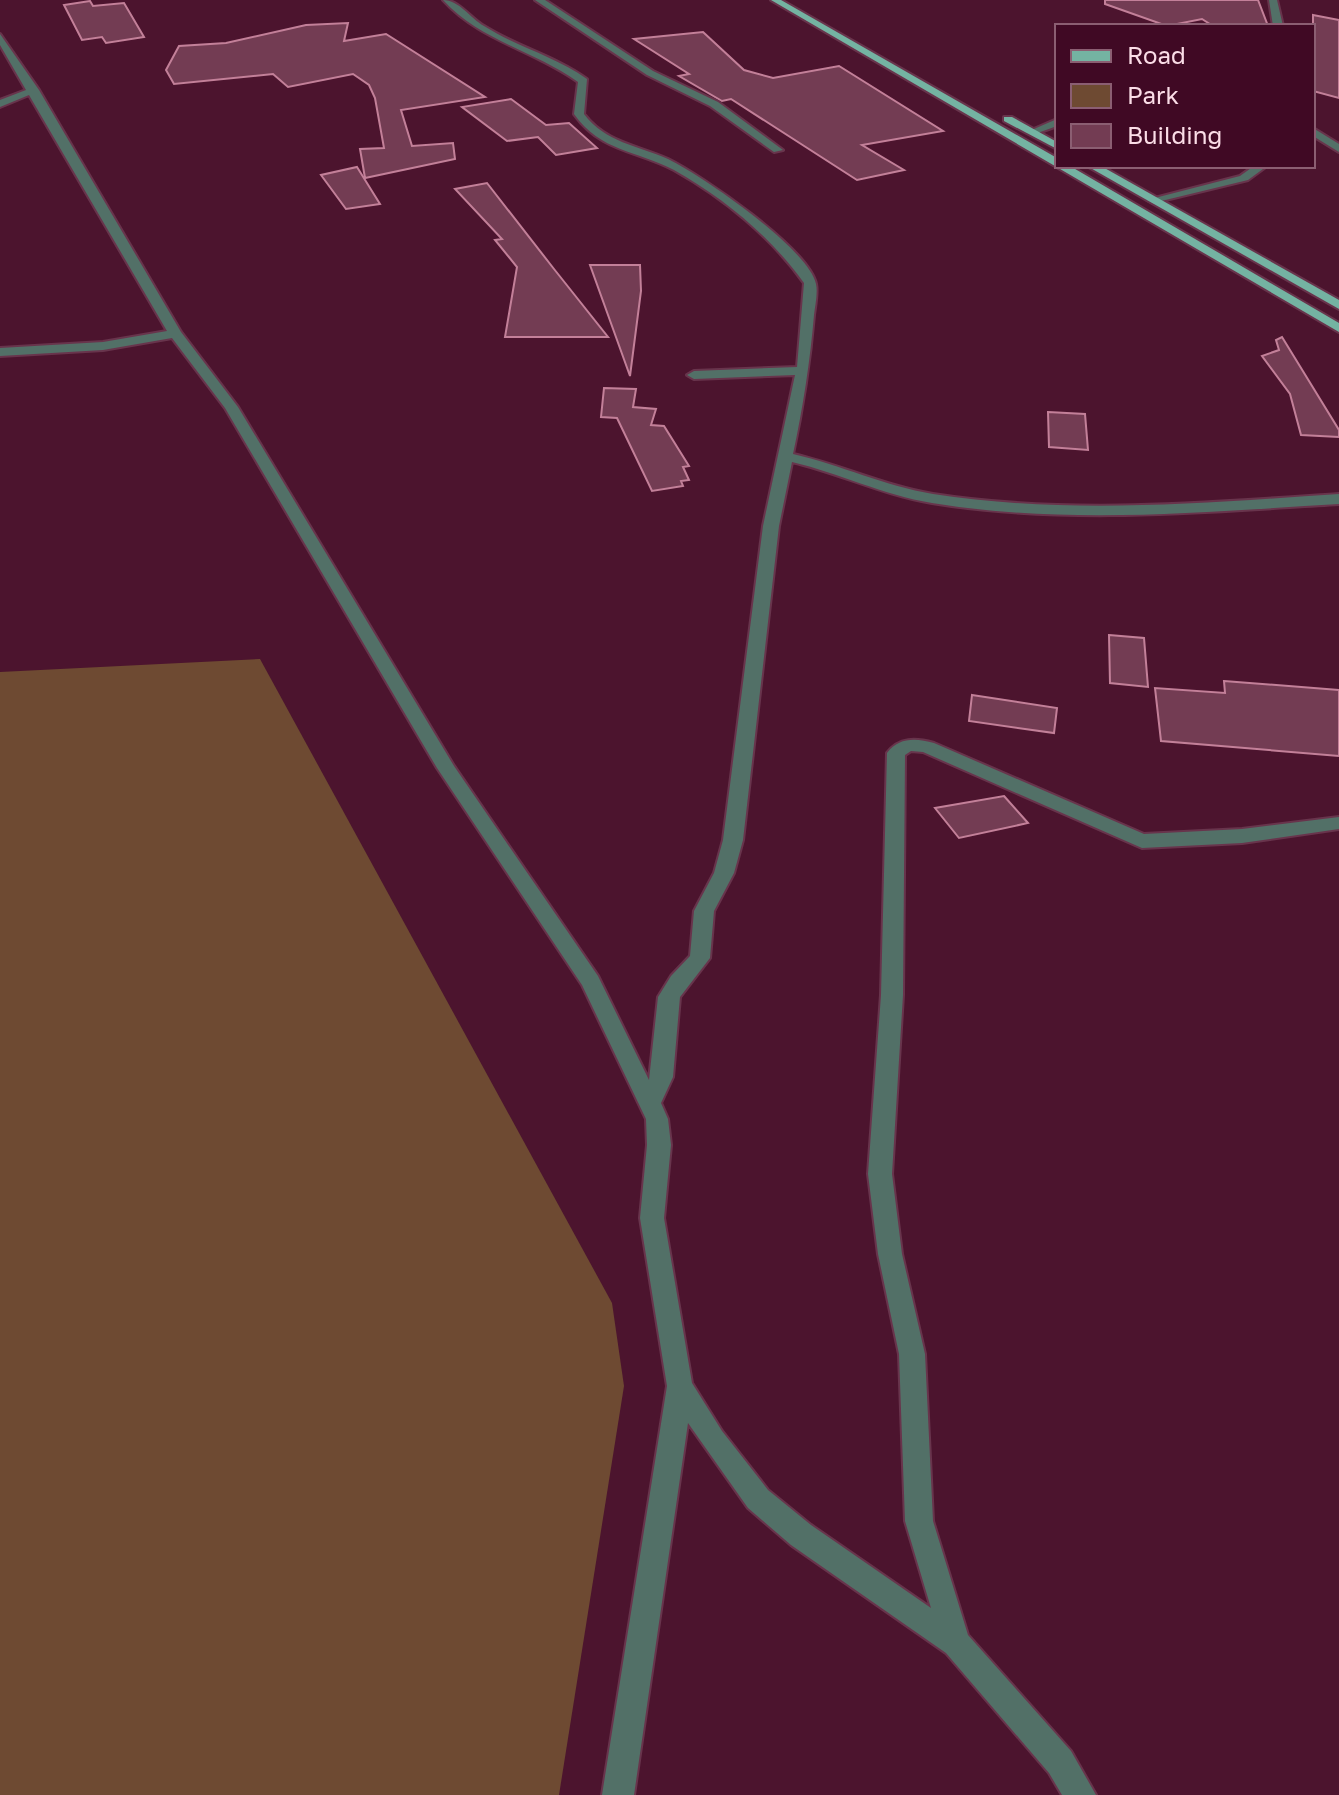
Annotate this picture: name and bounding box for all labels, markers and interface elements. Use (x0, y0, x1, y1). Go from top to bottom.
legend (1055, 24, 1315, 168)
text: Road (1127, 40, 1186, 69)
text: Park (1127, 80, 1179, 109)
text: Building (1127, 120, 1222, 149)

